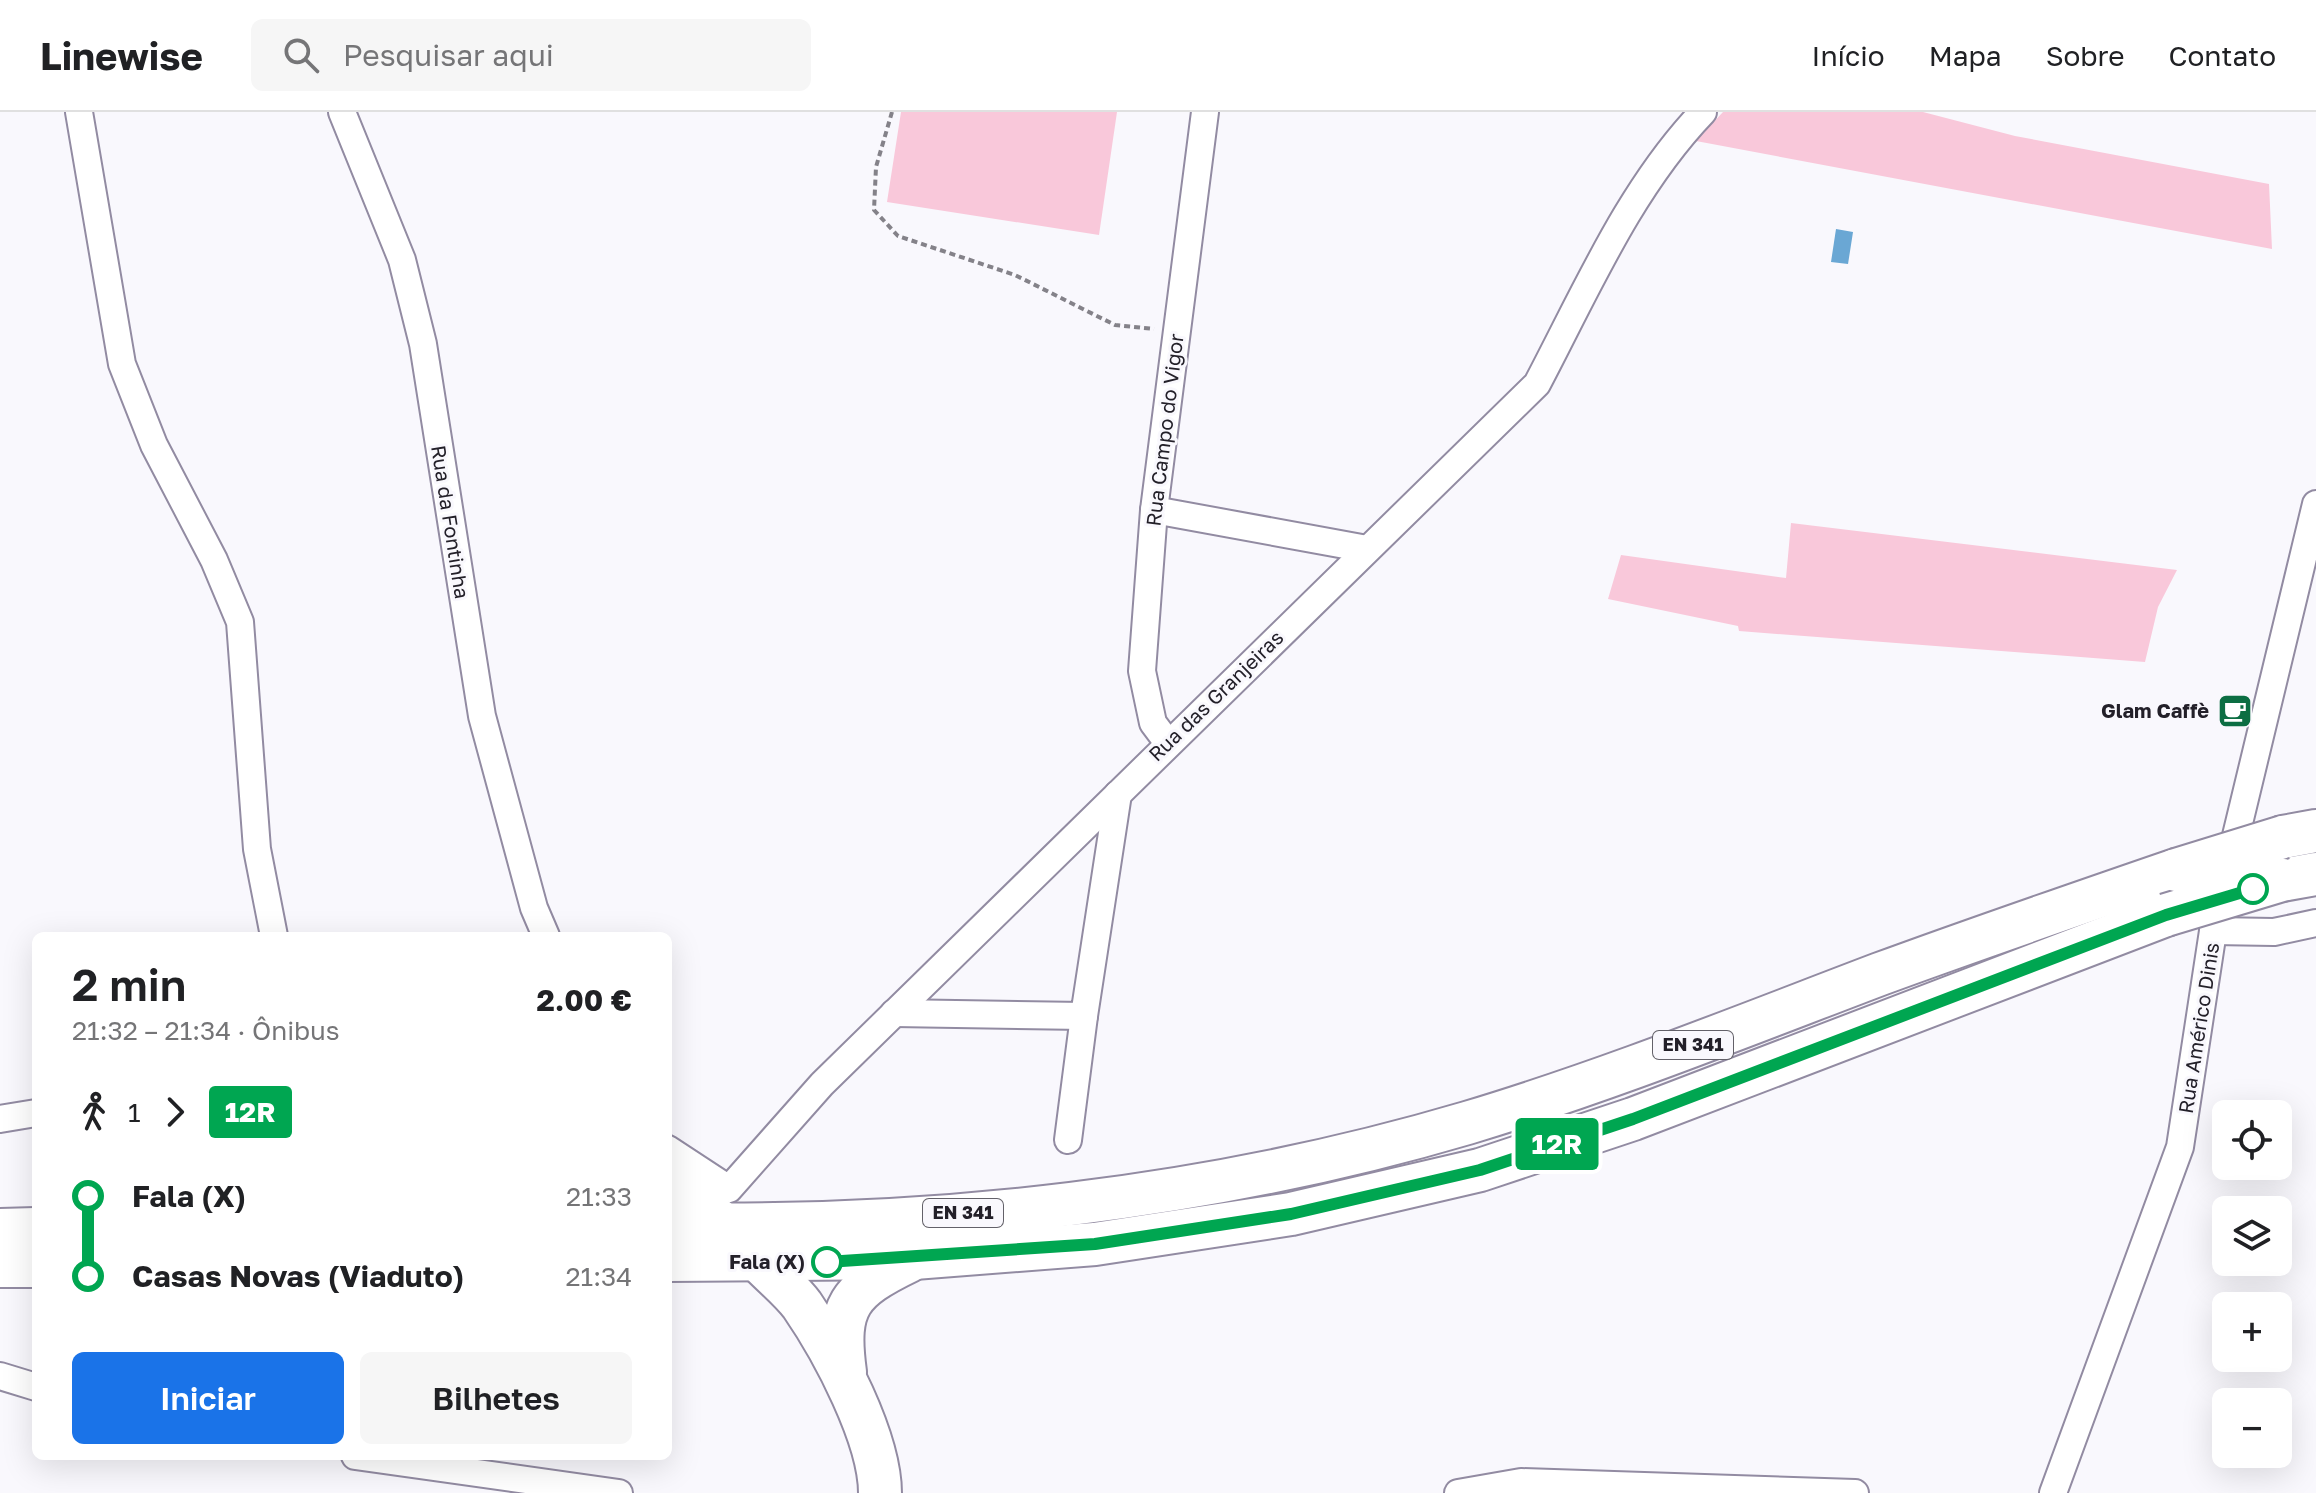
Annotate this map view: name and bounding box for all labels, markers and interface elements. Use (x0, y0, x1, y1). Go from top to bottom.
search box (251, 19, 811, 91)
text: Linewise (40, 33, 203, 78)
icon: search (279, 33, 323, 77)
text: Pesquisar aqui (343, 37, 554, 73)
text: Início (1812, 39, 1885, 72)
text: Mapa (1929, 39, 2002, 72)
text: Sobre (2046, 39, 2124, 72)
text: Contato (2168, 39, 2276, 72)
street label: Rua Campo do Vigor (1140, 332, 1188, 527)
street label: Rua da Fontinha (427, 443, 475, 600)
street label: Rua das Granjeiras (1143, 625, 1288, 766)
cafe icon: Glam Caffè (2216, 692, 2254, 730)
place label: Glam Caffè (2101, 698, 2209, 722)
unlabelled marker (2238, 874, 2268, 904)
street label: Rua Américo Dinis (2173, 941, 2223, 1115)
text: 2 min (72, 958, 186, 1011)
text: 2.00 € (536, 982, 632, 1018)
text: 21:32 – 21:34 · Ônibus (72, 1015, 340, 1046)
road number: EN 341 (1653, 1031, 1733, 1059)
icon: walk (72, 1090, 116, 1134)
icon: forward (153, 1090, 197, 1134)
text: 12R (225, 1095, 276, 1128)
text: 1 (128, 1097, 141, 1128)
map controls (2212, 1100, 2292, 1468)
button: locate (2212, 1100, 2292, 1180)
line badge: 12R (1511, 1118, 1603, 1170)
text: 12R (1532, 1127, 1582, 1160)
text: Fala (X) (132, 1178, 246, 1214)
text: 21:33 (566, 1181, 632, 1212)
button: layers (2212, 1196, 2292, 1276)
road number: EN 341 (923, 1199, 1003, 1227)
marker: Fala (X) (812, 1247, 842, 1277)
place label: Fala (X) (729, 1249, 805, 1273)
text: Casas Novas (Viaduto) (132, 1258, 464, 1294)
text: 21:34 (565, 1261, 632, 1292)
button: + (2212, 1292, 2292, 1372)
button: Iniciar (72, 1352, 344, 1444)
button: Bilhetes (360, 1352, 632, 1444)
button: − (2212, 1388, 2292, 1468)

